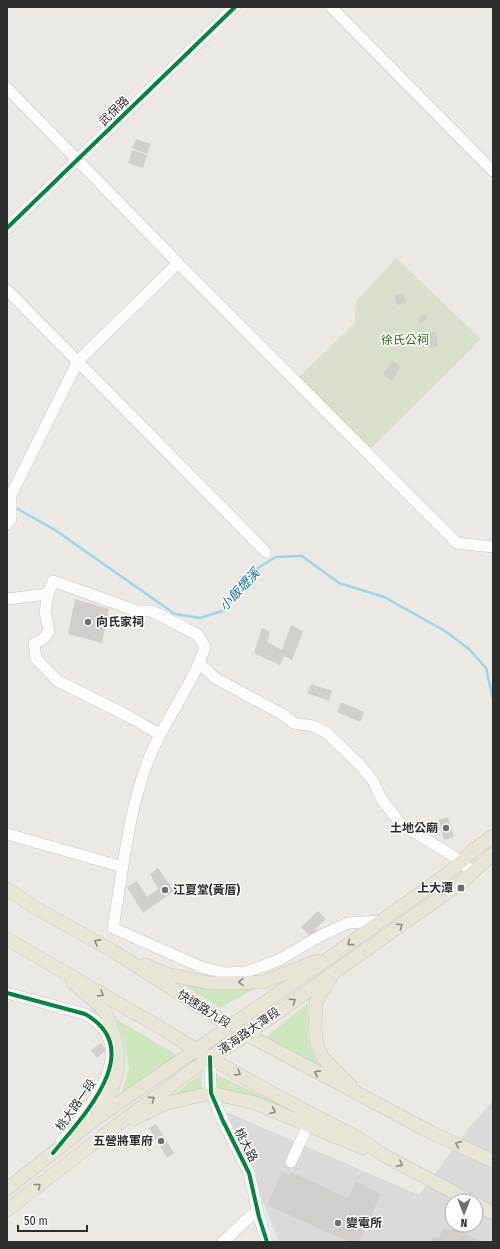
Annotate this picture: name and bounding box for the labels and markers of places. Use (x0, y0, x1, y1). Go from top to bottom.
place label: 向氏家祠 (96, 615, 144, 629)
marker: 向氏家祠 (83, 617, 93, 627)
place label: 土地公廟 (390, 821, 438, 835)
marker: 土地公廟 (441, 823, 451, 833)
place label: 上大潭 (417, 881, 453, 895)
place label: 江夏堂(黃厝) (173, 883, 241, 897)
marker: 上大潭 (456, 883, 466, 893)
marker: 江夏堂(黃厝) (160, 885, 170, 895)
place label: 五營將軍府 (93, 1134, 153, 1148)
marker: 五營將軍府 (156, 1136, 166, 1146)
place label: 變電所 (346, 1216, 382, 1230)
marker: 變電所 (333, 1218, 343, 1228)

